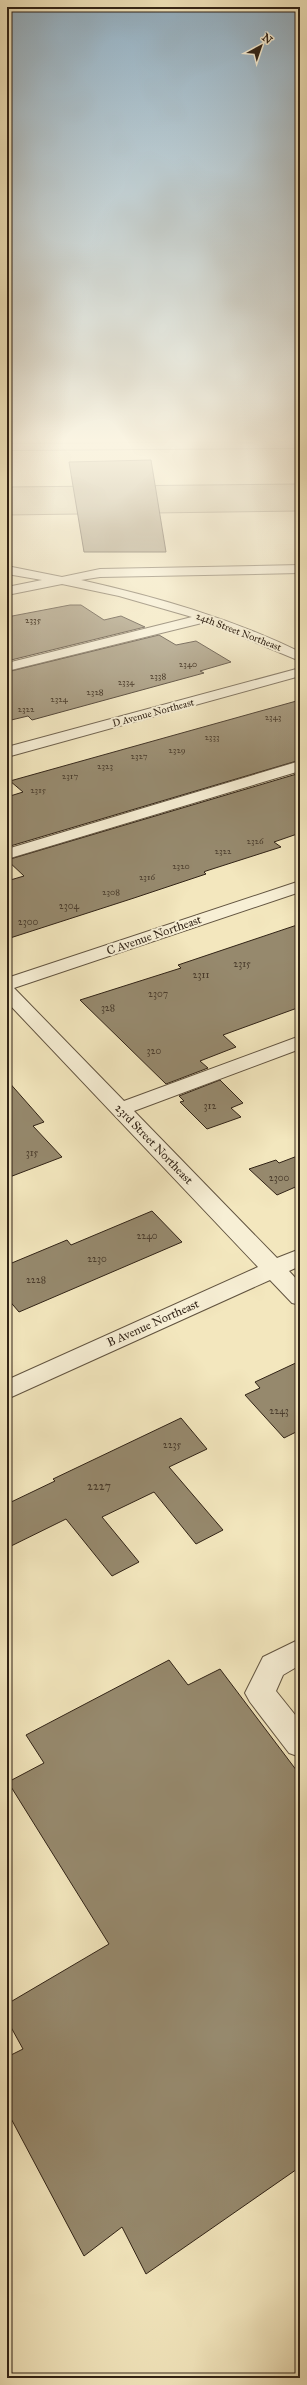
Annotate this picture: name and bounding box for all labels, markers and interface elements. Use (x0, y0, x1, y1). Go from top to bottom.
north arrow (241, 26, 281, 66)
text: N (259, 31, 275, 47)
street label: 24th Street Northeast (194, 610, 283, 654)
house number: 2335 (25, 614, 42, 625)
house number: 2340 (179, 658, 197, 669)
house number: 2338 (150, 670, 166, 681)
house number: 2334 (118, 676, 135, 687)
house number: 2328 (86, 686, 104, 697)
house number: 2324 (50, 693, 69, 704)
street label: D Avenue Northeast (111, 696, 196, 730)
house number: 2322 (18, 703, 35, 714)
house number: 2343 (265, 711, 282, 722)
house number: 2333 (204, 731, 220, 742)
house number: 2329 (168, 744, 186, 755)
house number: 2327 (130, 750, 148, 761)
house number: 2323 (97, 760, 113, 771)
house number: 2317 (62, 770, 78, 781)
house number: 2315 (30, 784, 47, 795)
house number: 2326 (246, 835, 264, 846)
house number: 2322 (215, 845, 232, 856)
house number: 2320 (172, 860, 190, 871)
house number: 2316 (139, 871, 155, 882)
house number: 2308 (102, 886, 120, 897)
house number: 2304 (59, 900, 80, 912)
street label: C Avenue Northeast (105, 912, 204, 958)
house number: 2300 (18, 916, 38, 928)
house number: 2315 (233, 958, 251, 970)
house number: 2311 (193, 969, 209, 981)
house number: 2307 (148, 988, 168, 1000)
house number: 328 (101, 1002, 115, 1014)
house number: 320 (147, 1045, 162, 1057)
house number: 312 (204, 1100, 217, 1112)
street label: 23rd Street Northeast (112, 1101, 196, 1188)
house number: 315 (26, 1147, 39, 1159)
house number: 2300 (269, 1172, 289, 1184)
house number: 2240 (136, 1230, 158, 1242)
house number: 2230 (87, 1253, 107, 1265)
house number: 2228 (26, 1274, 46, 1286)
street label: B Avenue Northeast (105, 1296, 202, 1350)
house number: 2243 (269, 1405, 289, 1417)
house number: 2235 (163, 1439, 182, 1451)
house number: 2227 (87, 1479, 111, 1493)

